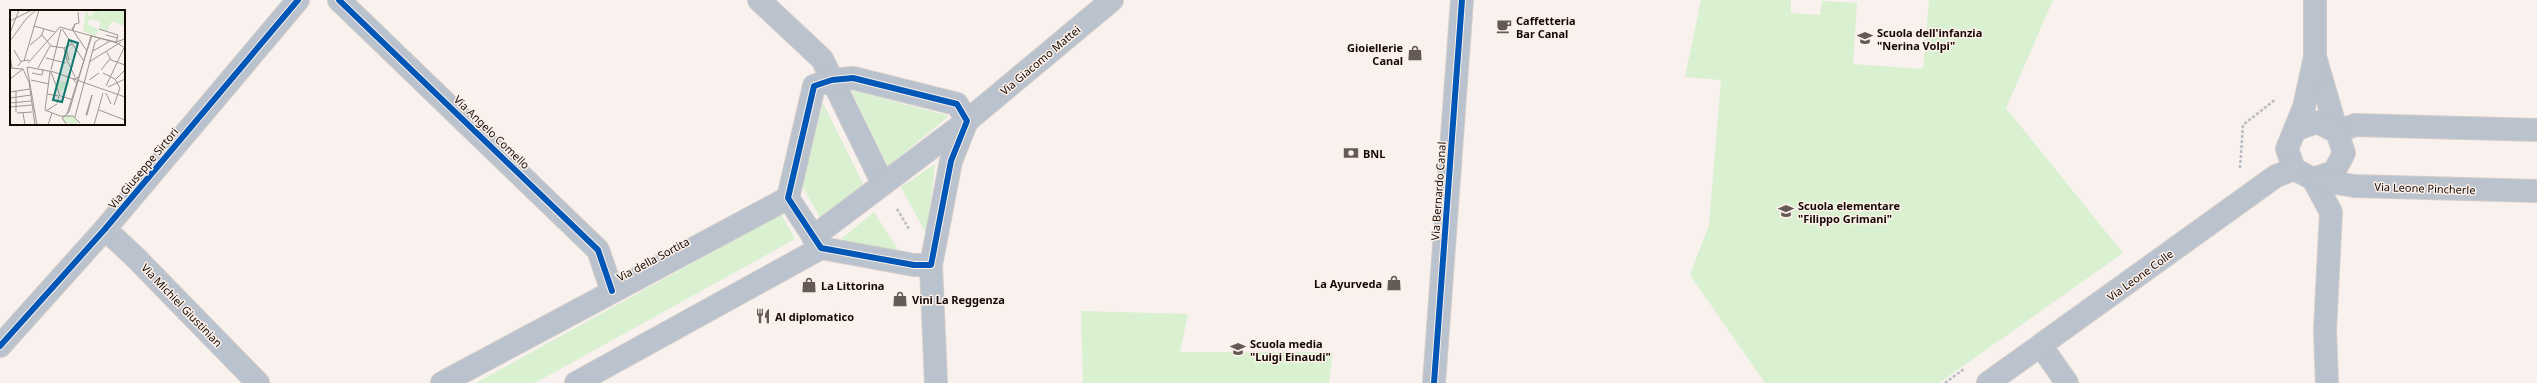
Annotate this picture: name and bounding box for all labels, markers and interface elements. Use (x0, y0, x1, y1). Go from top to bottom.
inset map (10, 10, 125, 125)
place label: Caffetteria Bar Canal (1516, 13, 1576, 41)
cafe icon: Caffetteria Bar Canal (1495, 17, 1513, 35)
street label: Via Giacomo Mattei (997, 22, 1083, 98)
place label: Scuola dell'infanzia "Nerina Volpi" (1877, 25, 1982, 53)
school or university icon: Scuola dell'infanzia "Nerina Volpi" (1856, 29, 1874, 47)
place label: Gioiellerie Canal (1347, 40, 1403, 68)
shop icon: Gioiellerie Canal (1406, 44, 1424, 62)
street label: Via Angelo Comello (451, 92, 533, 172)
street label: Via Giuseppe Sirtori (105, 124, 181, 212)
street label: Via Bernardo Canal (1427, 141, 1449, 241)
bank icon: BNL (1342, 144, 1360, 162)
place label: BNL (1363, 146, 1385, 161)
street label: Via Leone Pincherle (2374, 179, 2476, 197)
place label: Scuola elementare "Filippo Grimani" (1798, 198, 1900, 226)
school or university icon: Scuola elementare "Filippo Grimani" (1777, 202, 1795, 220)
street label: Via della Sortita (614, 234, 692, 284)
street label: Via Leone Colle (2104, 246, 2176, 304)
street label: Via Michiel Giustinian (138, 260, 226, 350)
shop icon: La Ayurveda (1385, 274, 1403, 292)
shop icon: La Littorina (800, 276, 818, 294)
place label: La Ayurveda (1314, 276, 1382, 291)
place label: La Littorina (821, 278, 884, 293)
shop icon: Vini La Reggenza (891, 290, 909, 308)
place label: Vini La Reggenza (912, 292, 1005, 307)
restaurant icon: Al diplomatico (754, 307, 772, 325)
place label: Al diplomatico (775, 309, 854, 324)
place label: Scuola media "Luigi Einaudi" (1250, 336, 1331, 364)
school or university icon: Scuola media "Luigi Einaudi" (1229, 340, 1247, 358)

